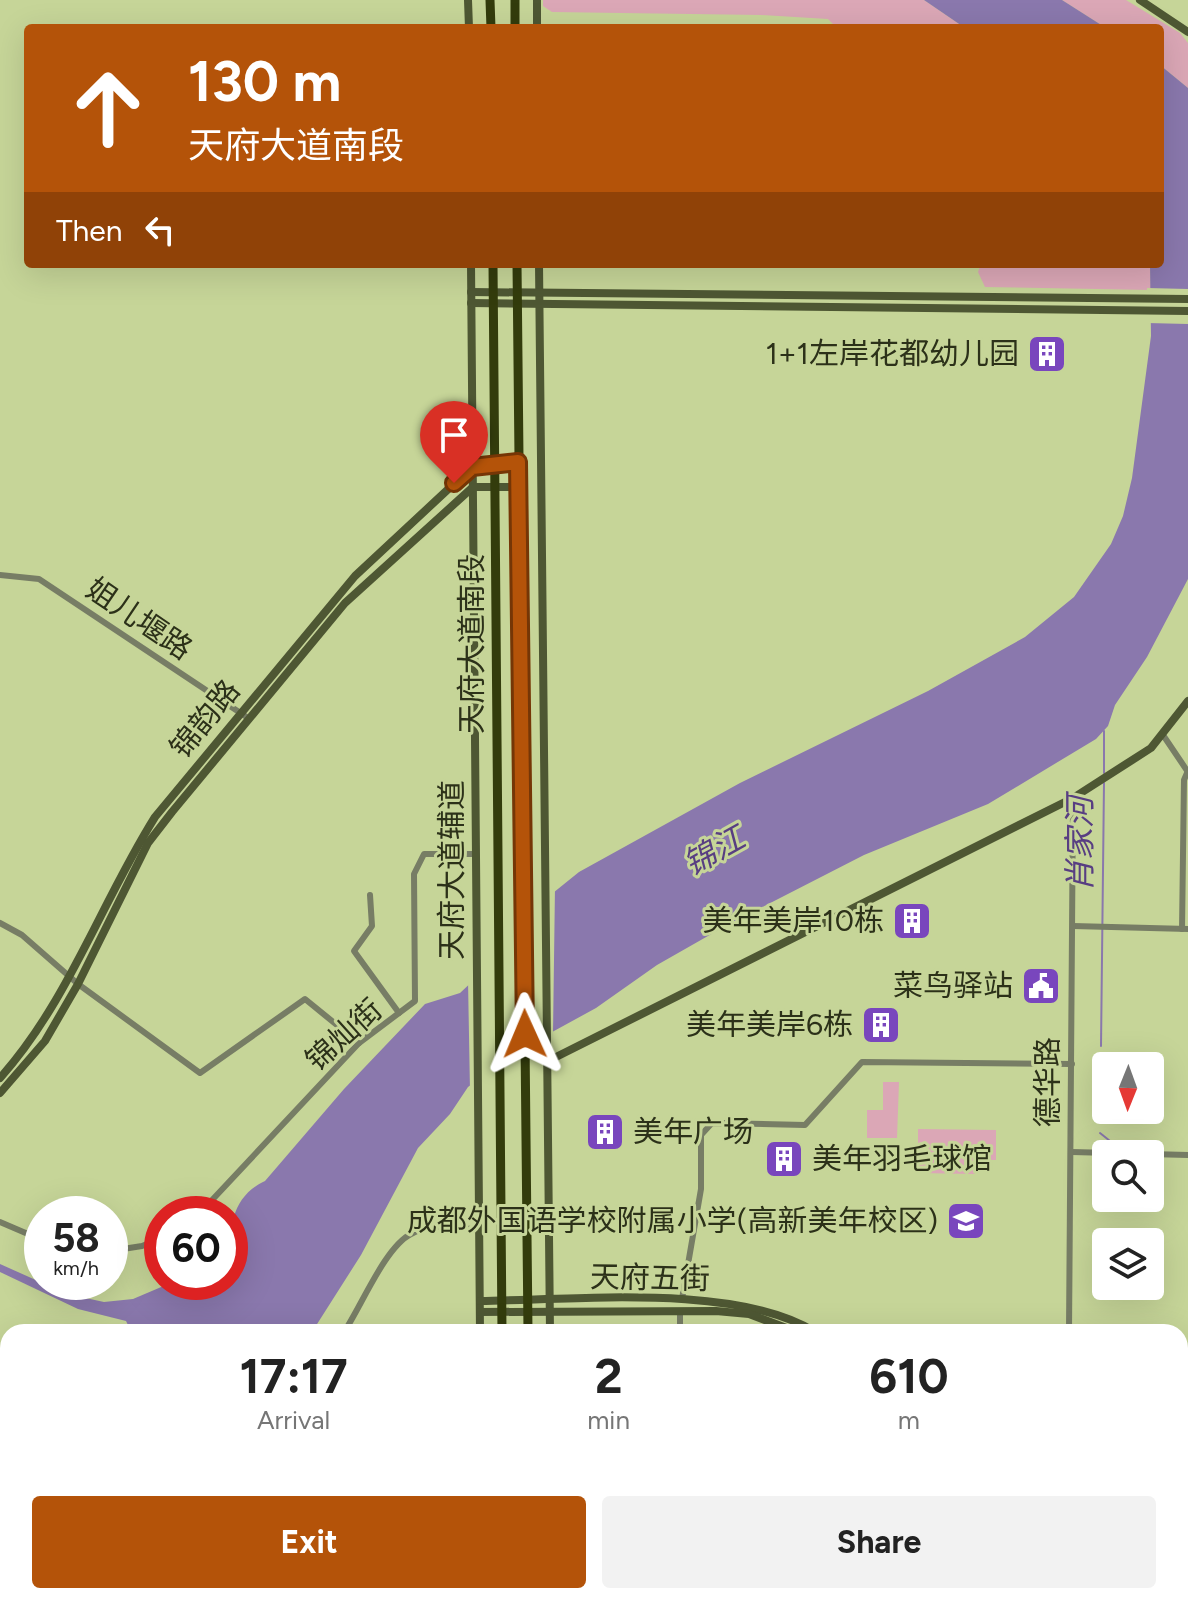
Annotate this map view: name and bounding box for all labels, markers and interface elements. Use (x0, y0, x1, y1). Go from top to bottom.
text: 130 m (188, 48, 341, 115)
icon: ahead (56, 56, 160, 160)
text: 天府大道南段 (188, 124, 404, 167)
icon: left (138, 208, 182, 252)
text: Then (56, 212, 122, 249)
building icon: 1+1左岸花都幼儿园 (1026, 333, 1068, 375)
place label: 1+1左岸花都幼儿园 (766, 335, 1019, 372)
pin (420, 401, 488, 483)
icon: arrive (432, 413, 476, 457)
street label: 天府大道南段 (453, 554, 490, 734)
street label: 姐儿堰路 (79, 570, 199, 667)
street label: 锦韵路 (162, 672, 247, 765)
street label: 天府大道辅道 (433, 780, 470, 960)
water label: 肖家河 (1061, 790, 1099, 892)
water label: 锦江 (677, 817, 754, 883)
building icon: 美年美岸10栋 (891, 900, 933, 942)
place label: 美年美岸10栋 (702, 902, 884, 939)
public building icon: 菜鸟驿站 (1020, 965, 1062, 1007)
place label: 菜鸟驿站 (893, 967, 1013, 1004)
street label: 锦灿街 (298, 991, 389, 1078)
position arrow (483, 992, 567, 1076)
building icon: 美年美岸6栋 (860, 1004, 902, 1046)
place label: 美年美岸6栋 (686, 1006, 853, 1043)
street label: 德华路 (1029, 1037, 1066, 1127)
north arrow (1092, 1052, 1164, 1124)
map controls (1092, 1052, 1164, 1300)
building icon: 美年广场 (584, 1111, 626, 1153)
place label: 美年广场 (633, 1113, 753, 1150)
building icon: 美年羽毛球馆 (763, 1138, 805, 1180)
place label: 美年羽毛球馆 (812, 1140, 992, 1177)
button: search (1092, 1140, 1164, 1212)
speed limit sign: 60 (144, 1196, 248, 1300)
school or university icon: 成都外国语学校附属小学(高新美年校区) (945, 1200, 987, 1242)
place label: 成都外国语学校附属小学(高新美年校区) (407, 1202, 938, 1239)
text: 58 (52, 1214, 100, 1262)
button: layers (1092, 1228, 1164, 1300)
text: km/h (53, 1256, 99, 1280)
street label: 天府五街 (590, 1258, 710, 1297)
text: 17:17 (239, 1347, 348, 1405)
text: 2 (595, 1347, 622, 1405)
text: 610 (869, 1347, 949, 1405)
text: Arrival (257, 1404, 330, 1436)
text: min (587, 1404, 630, 1436)
text: m (898, 1404, 920, 1436)
button: Exit (32, 1496, 586, 1588)
button: Share (602, 1496, 1156, 1588)

